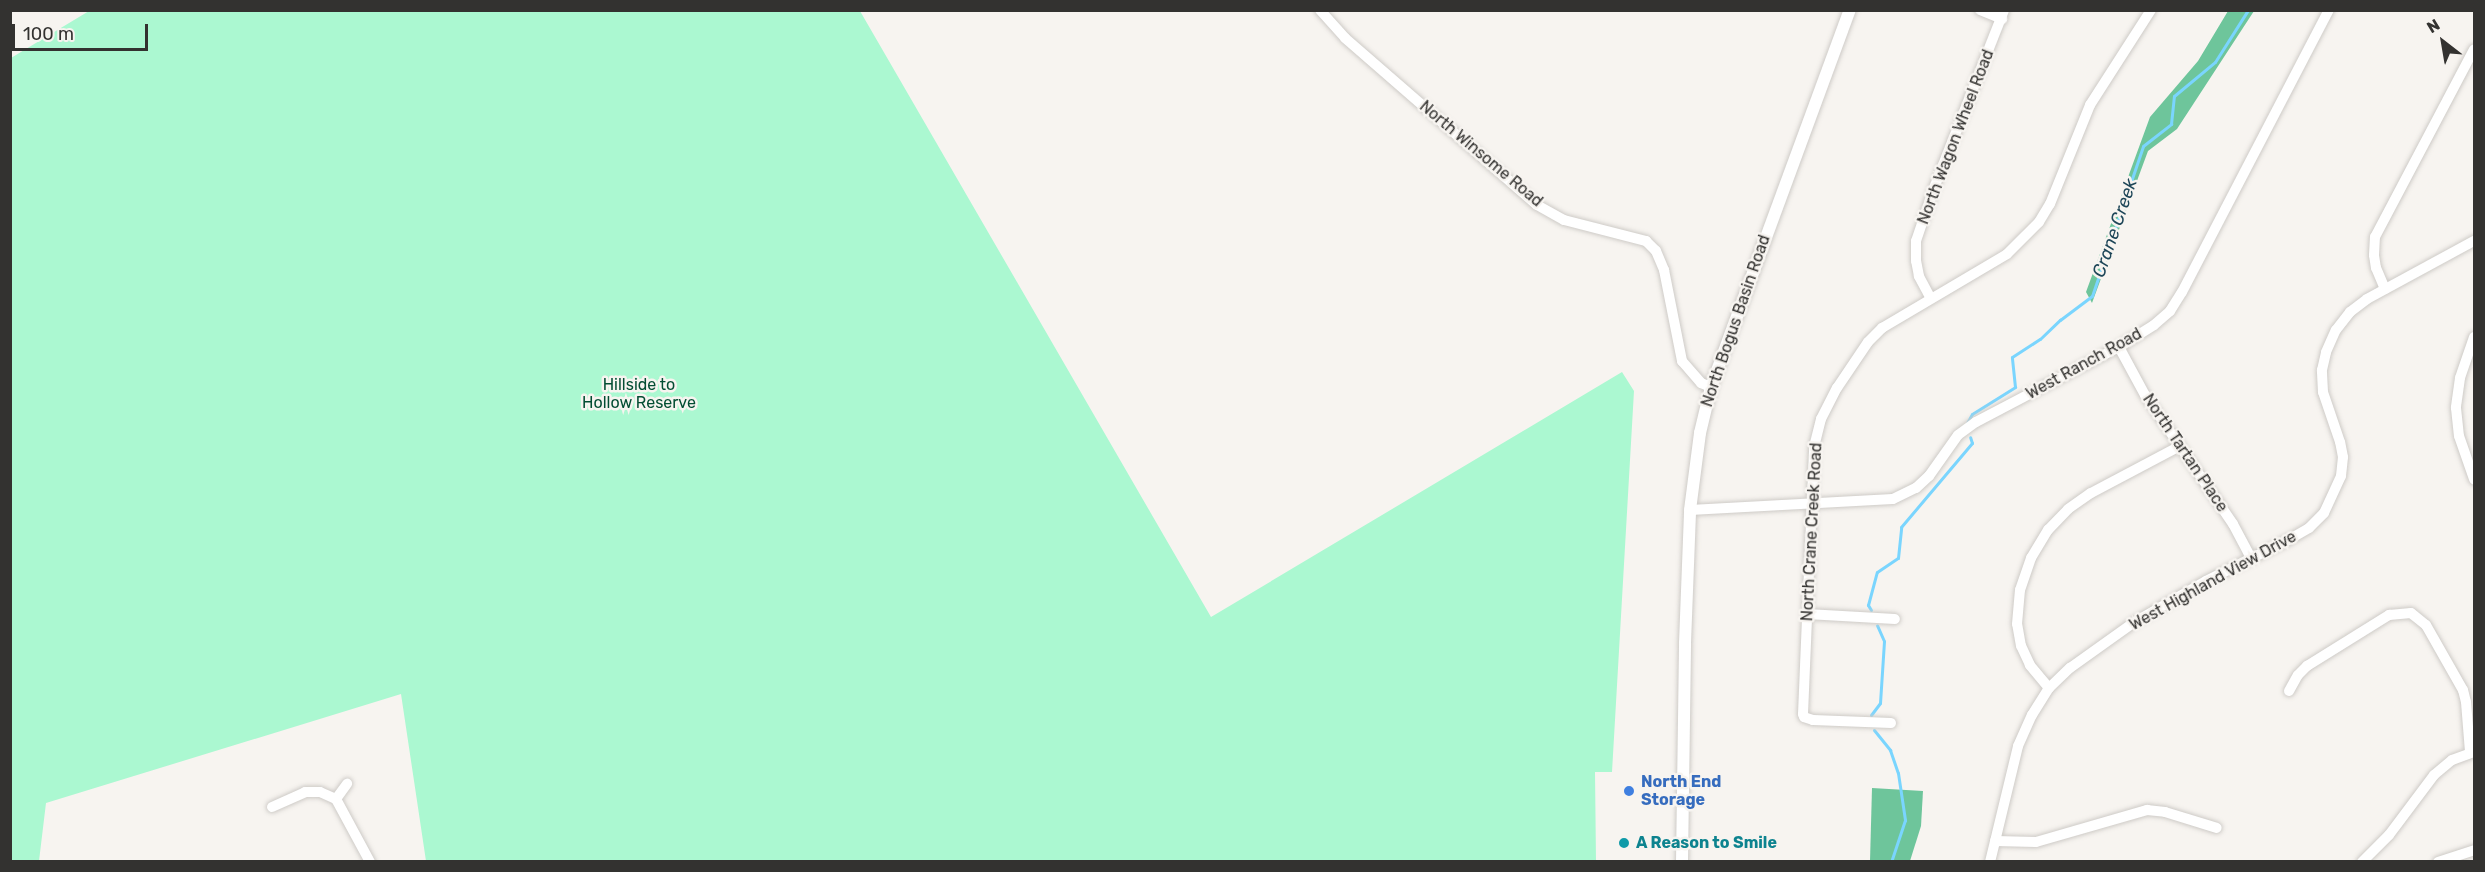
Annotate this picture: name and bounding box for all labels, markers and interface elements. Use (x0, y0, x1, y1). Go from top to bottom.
scale bar (15, 12, 152, 50)
north arrow (2413, 12, 2473, 72)
text: N (2424, 15, 2443, 37)
text: 100 m (23, 23, 74, 45)
street label: North Wagon Wheel Road (1914, 47, 1998, 227)
street label: North Winsome Road (1415, 97, 1547, 211)
water label: Crane Creek (2088, 176, 2142, 280)
street label: North Bogus Basin Road (1698, 233, 1774, 409)
street label: West Ranch Road (2023, 324, 2145, 404)
park label: Hillside to Hollow Reserve (582, 375, 696, 413)
street label: North Tartan Place (2138, 390, 2232, 516)
street label: North Crane Creek Road (1798, 442, 1826, 622)
street label: West Highland View Drive (2126, 527, 2300, 635)
place label: North End Storage (1641, 772, 1721, 810)
marker: North End Storage (1622, 784, 1636, 798)
place label: A Reason to Smile (1636, 833, 1778, 853)
marker: A Reason to Smile (1617, 836, 1631, 850)

